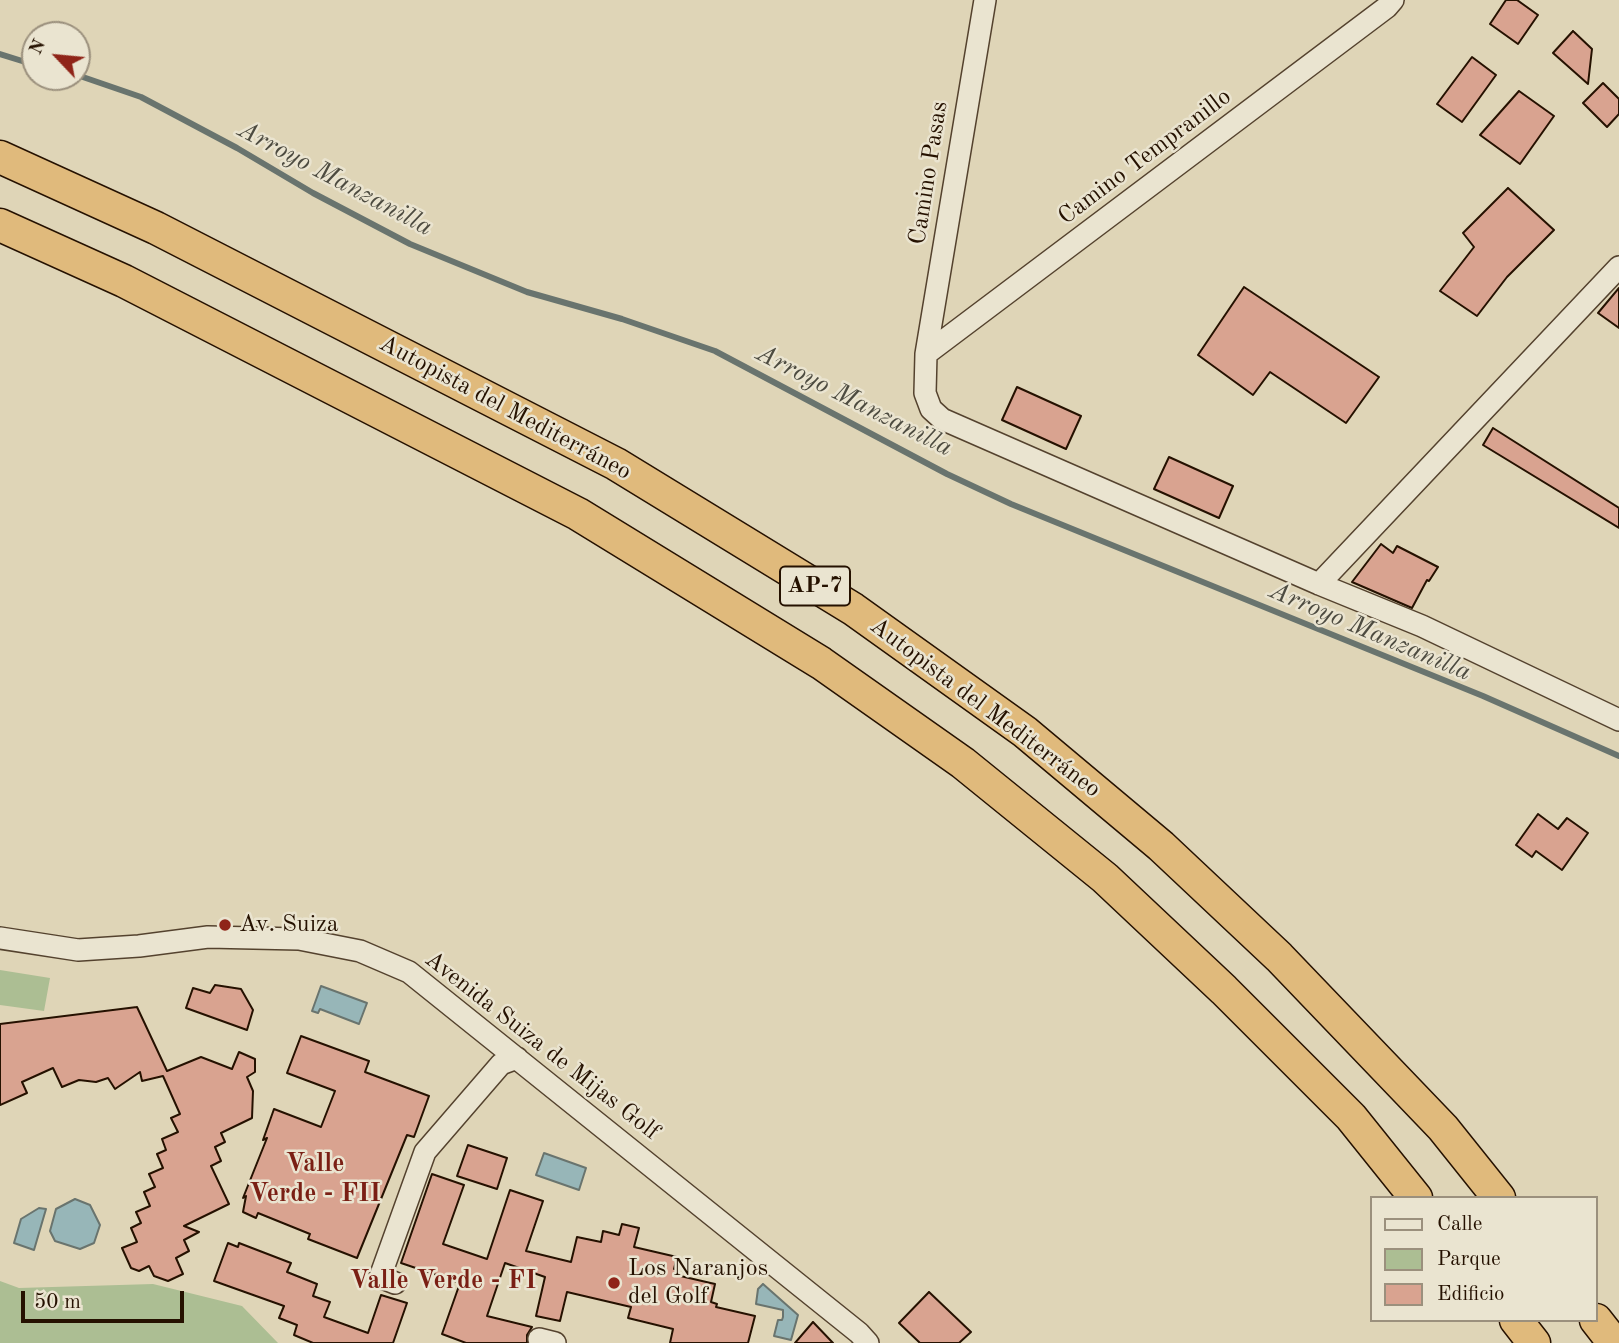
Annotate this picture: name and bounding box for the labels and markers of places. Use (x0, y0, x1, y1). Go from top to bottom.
place label: Av. Suiza (239, 911, 339, 939)
marker: Av. Suiza (217, 917, 233, 933)
place label: Los Naranjos del Golf (628, 1255, 768, 1311)
marker: Los Naranjos del Golf (606, 1275, 622, 1291)

